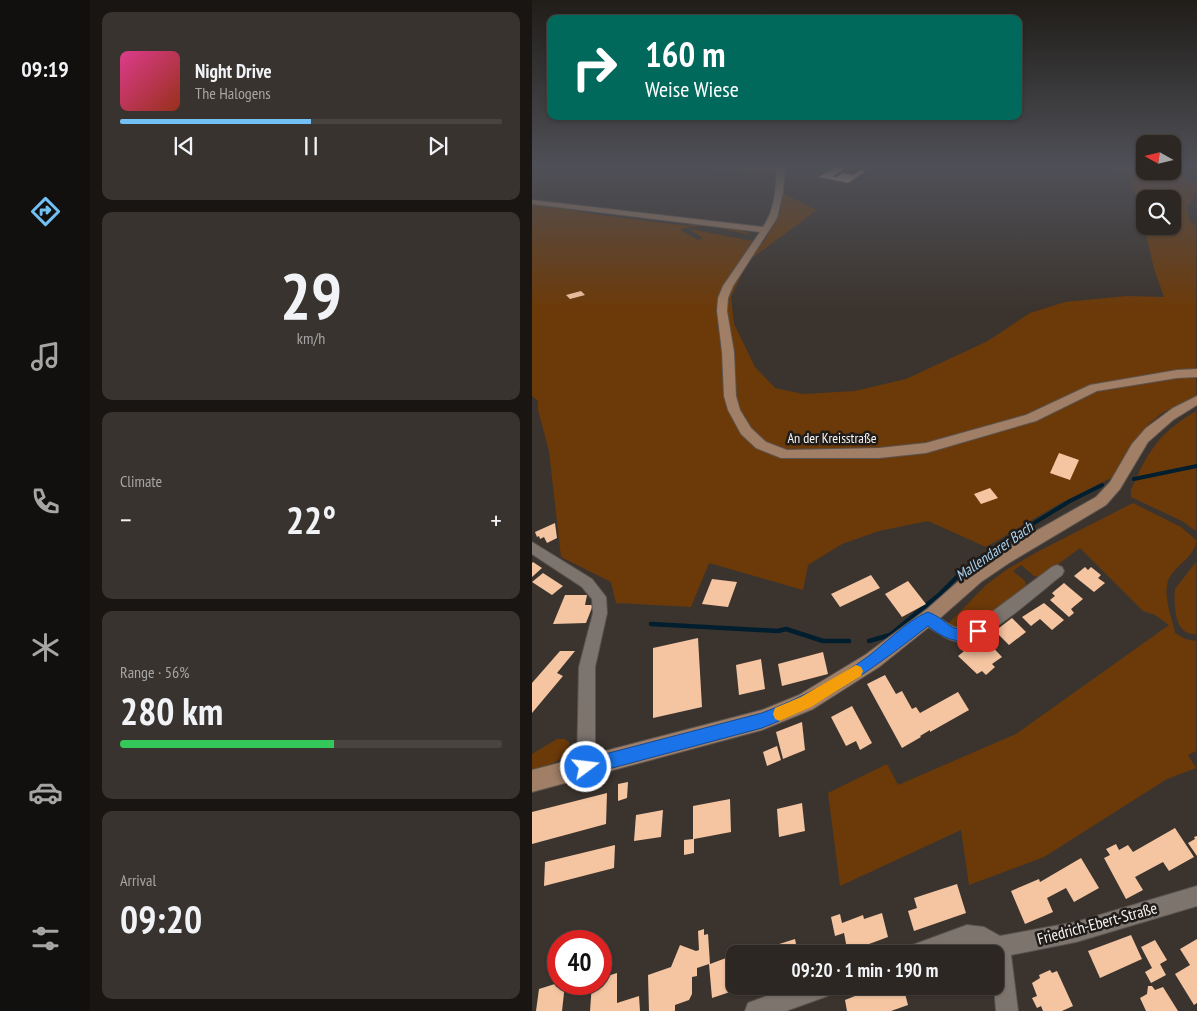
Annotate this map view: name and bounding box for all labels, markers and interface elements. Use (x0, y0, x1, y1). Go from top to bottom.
text: 160 m (645, 31, 726, 77)
icon: right (562, 35, 627, 100)
text: 09:19 (21, 55, 69, 83)
text: Night Drive (195, 59, 272, 83)
text: Weise Wiese (645, 75, 739, 103)
text: The Halogens (195, 83, 271, 103)
icon: previous (170, 132, 198, 160)
icon: pause (297, 132, 325, 160)
icon: next (424, 132, 452, 160)
north arrow (1136, 135, 1181, 180)
map controls (1136, 135, 1181, 235)
button: search (1136, 190, 1181, 235)
icon: directions (28, 194, 63, 229)
text: 29 (280, 253, 342, 337)
text: km/h (297, 328, 325, 348)
icon: music (28, 339, 63, 374)
street label: An der Kreisstraße (787, 429, 877, 447)
text: Climate (120, 471, 162, 491)
icon: phone (28, 484, 63, 519)
text: 22° (286, 495, 336, 544)
text: − (120, 501, 132, 538)
text: + (490, 501, 502, 538)
water label: Mallendarer Bach (952, 516, 1038, 585)
pin (957, 610, 999, 652)
icon: arrive (964, 617, 992, 645)
icon: climate (28, 630, 63, 665)
text: Range · 56% (120, 662, 189, 682)
text: 280 km (120, 686, 223, 735)
position arrow (559, 740, 611, 792)
icon: car (28, 775, 63, 810)
text: Arrival (120, 870, 156, 890)
text: 09:20 (120, 894, 202, 943)
street label: Friedrich-Ebert-Straße (1035, 897, 1159, 949)
icon: filters (28, 921, 63, 956)
speed limit sign: 40 (547, 930, 612, 995)
text: 09:20 · 1 min · 190 m (792, 958, 938, 982)

